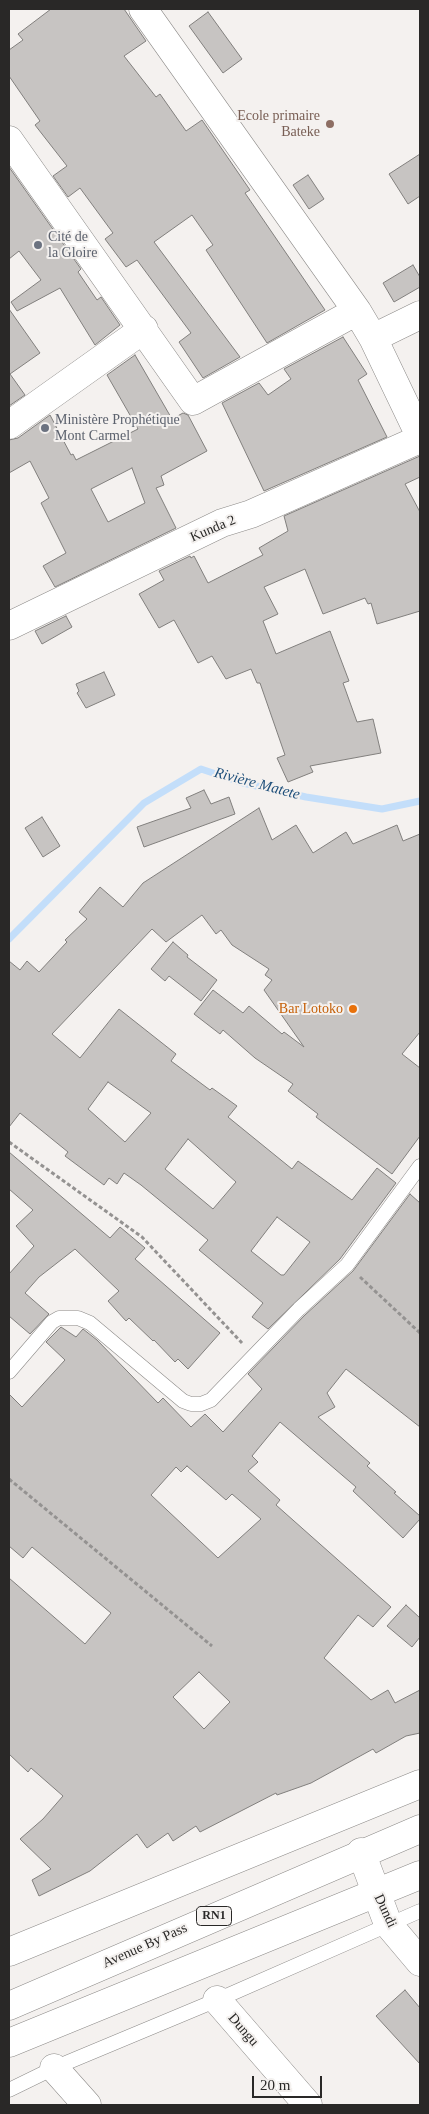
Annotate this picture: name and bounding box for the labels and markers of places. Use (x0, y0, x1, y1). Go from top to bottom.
place label: Ecole primaire Bateke (237, 108, 320, 140)
marker: Ecole primaire Bateke (324, 118, 336, 130)
place label: Cité de la Gloire (48, 229, 97, 262)
marker: Cité de la Gloire (32, 239, 44, 251)
place label: Ministère Prophétique Mont Carmel (55, 412, 180, 444)
marker: Ministère Prophétique Mont Carmel (39, 422, 51, 434)
place label: Bar Lotoko (279, 1001, 343, 1017)
marker: Bar Lotoko (347, 1003, 359, 1015)

